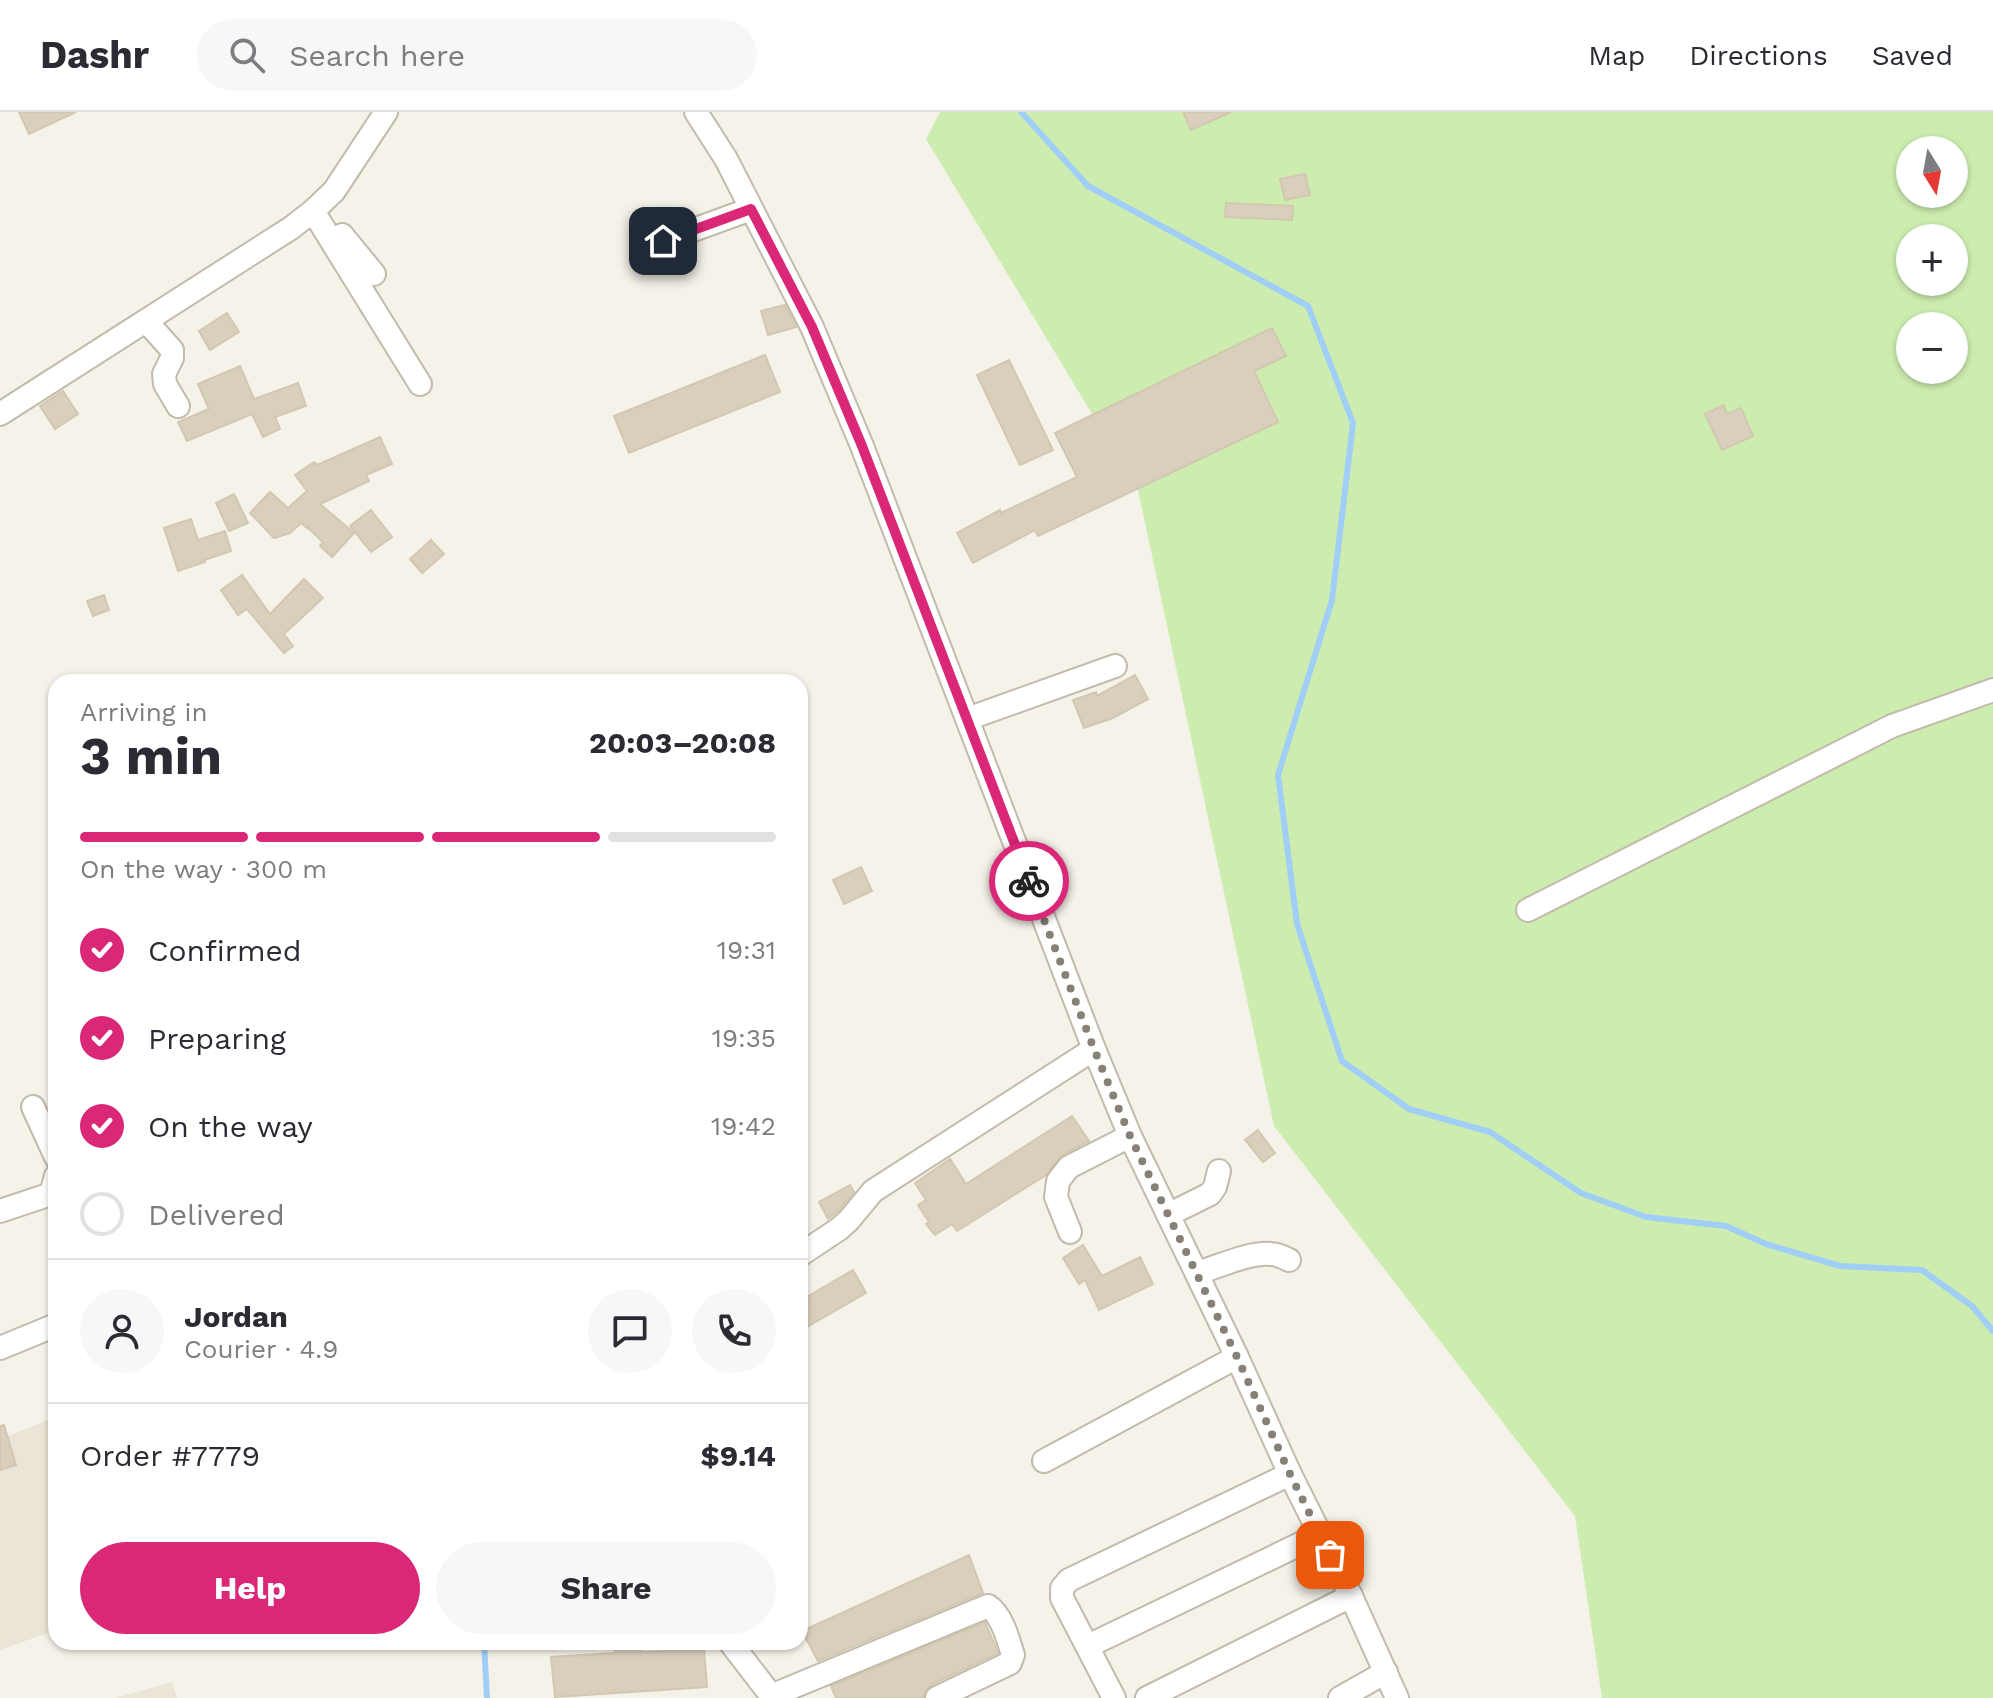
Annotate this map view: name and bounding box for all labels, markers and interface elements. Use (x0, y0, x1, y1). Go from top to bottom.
search box (197, 19, 757, 91)
text: Dashr (40, 33, 149, 77)
icon: search (225, 33, 269, 77)
text: Search here (289, 38, 465, 73)
text: Map (1588, 39, 1645, 72)
text: Directions (1689, 39, 1828, 72)
text: Saved (1872, 39, 1953, 72)
north arrow (1896, 136, 1968, 208)
map controls (1896, 136, 1968, 384)
pin (629, 207, 697, 275)
icon: home (641, 219, 685, 263)
button: + (1896, 224, 1968, 296)
button: − (1896, 312, 1968, 384)
text: Arriving in (80, 697, 208, 727)
text: 20:03–20:08 (589, 725, 776, 760)
text: 3 min (80, 726, 222, 787)
courier (989, 841, 1069, 921)
text: On the way · 300 m (80, 854, 327, 884)
icon: bike (1007, 859, 1051, 903)
icon: check (80, 928, 124, 972)
text: Confirmed (148, 933, 302, 968)
text: 19:31 (717, 935, 776, 965)
icon: check (80, 1016, 124, 1060)
text: Preparing (148, 1021, 286, 1056)
text: 19:35 (712, 1023, 776, 1053)
icon: check (80, 1104, 124, 1148)
text: On the way (148, 1109, 313, 1144)
text: 19:42 (711, 1111, 776, 1141)
text: Delivered (148, 1197, 285, 1232)
button: person (80, 1289, 164, 1373)
button: chat (588, 1289, 672, 1373)
button: phone (692, 1289, 776, 1373)
text: Jordan (184, 1299, 288, 1334)
text: Courier · 4.9 (184, 1334, 338, 1364)
text: Order #7779 (80, 1438, 260, 1473)
text: $9.14 (700, 1438, 776, 1473)
pin (1296, 1521, 1364, 1589)
icon: bag (1308, 1533, 1352, 1577)
button: Help (80, 1542, 420, 1634)
button: Share (436, 1542, 776, 1634)

